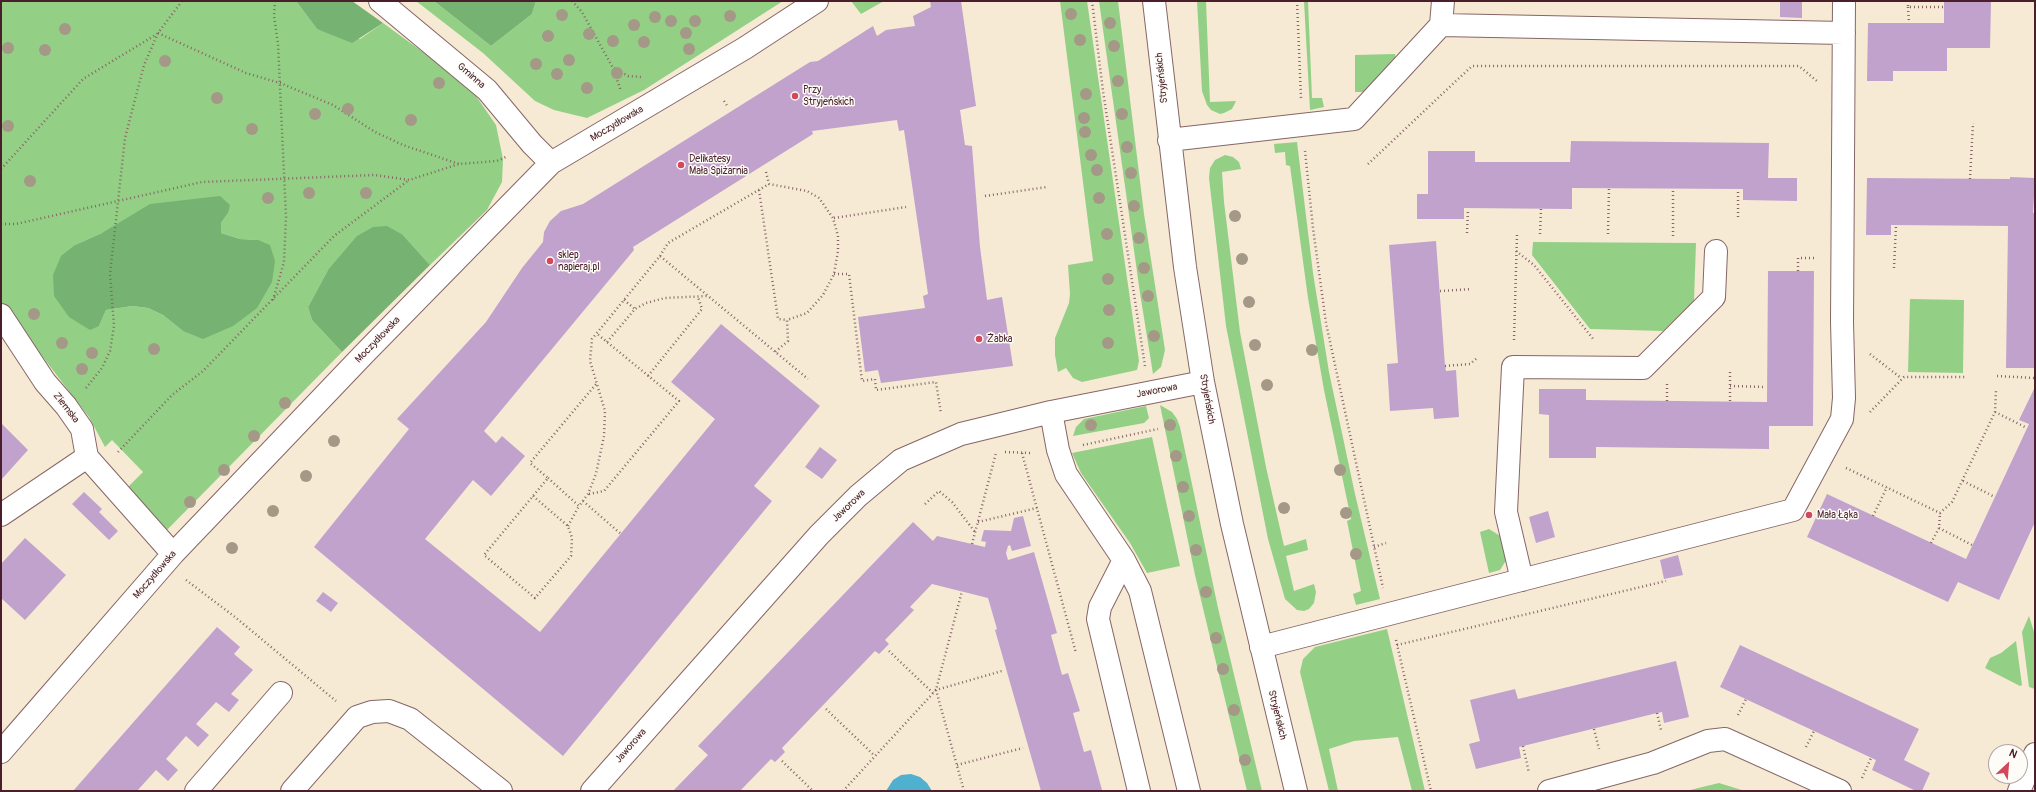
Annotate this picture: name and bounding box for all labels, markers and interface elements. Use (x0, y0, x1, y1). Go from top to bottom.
street label: Stryjeńskich (1153, 52, 1171, 104)
street label: Gminna (455, 61, 487, 91)
place label: Przy Stryjeńskich (803, 84, 854, 108)
marker: Przy Stryjeńskich (790, 91, 800, 101)
street label: Moczydłowska (588, 103, 646, 145)
place label: Delikatesy Mała Spiżarnia (689, 153, 748, 176)
marker: Delikatesy Mała Spiżarnia (676, 160, 686, 170)
place label: sklep napieraj.pl (558, 249, 600, 272)
marker: sklep napieraj.pl (545, 256, 555, 266)
street label: Moczydłowska (353, 314, 403, 366)
place label: Żabka (987, 333, 1012, 345)
marker: Żabka (974, 334, 984, 344)
street label: Stryjeńskich (1197, 373, 1217, 425)
street label: Jaworowa (1135, 381, 1179, 401)
street label: Ziemska (50, 390, 82, 426)
street label: Jaworowa (830, 487, 868, 525)
place label: Mała Łąka (1817, 509, 1858, 521)
marker: Mała Łąka (1804, 510, 1814, 520)
street label: Moczydłowska (131, 548, 179, 602)
street label: Stryjeńskich (1265, 689, 1289, 741)
street label: Jaworowa (613, 726, 649, 766)
north arrow (1988, 744, 2028, 784)
text: N (2007, 746, 2019, 761)

